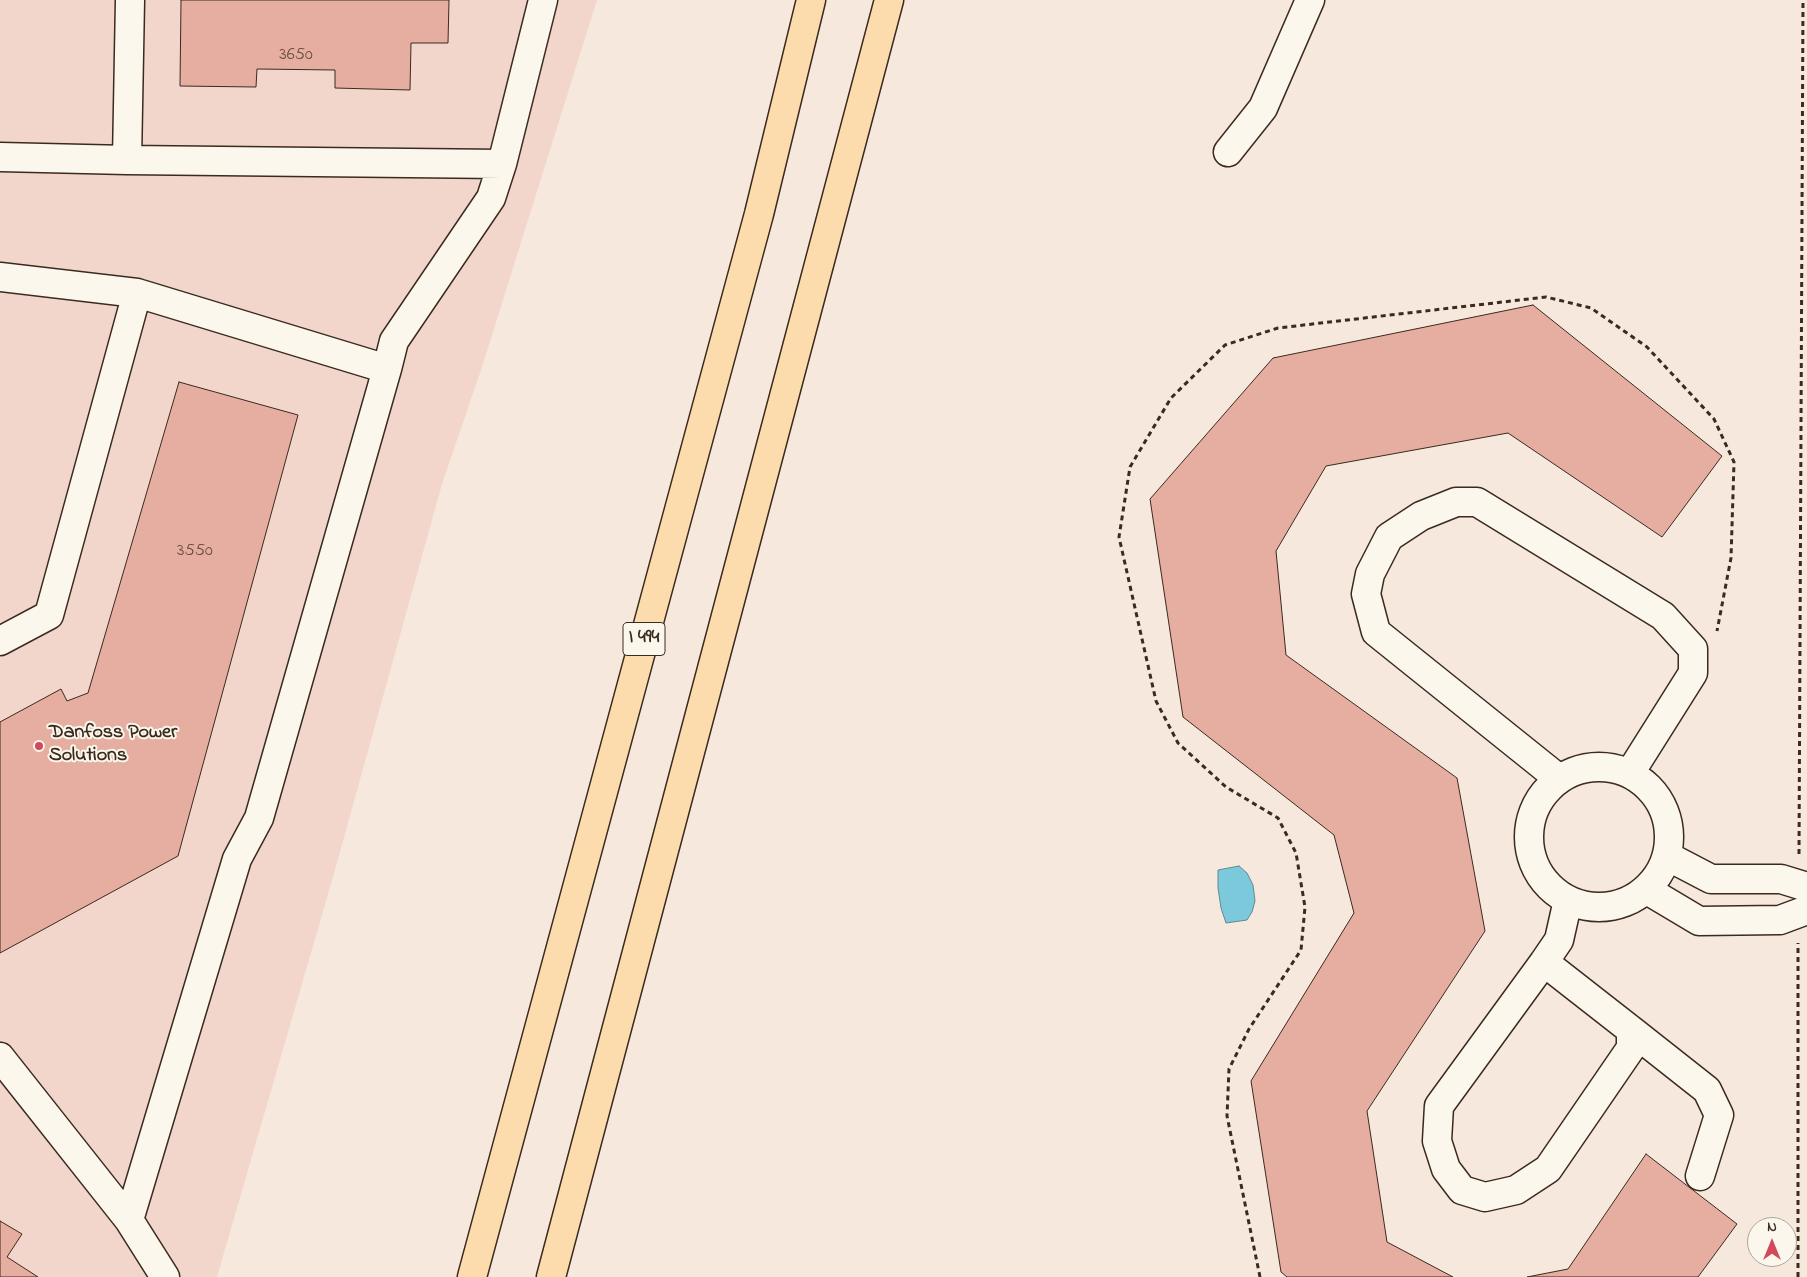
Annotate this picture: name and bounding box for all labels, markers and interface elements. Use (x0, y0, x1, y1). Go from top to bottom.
house number: 3650 (279, 45, 313, 67)
house number: 3550 (177, 541, 213, 563)
road number: I 494 (623, 622, 665, 656)
place label: Danfoss Power Solutions (49, 722, 177, 769)
marker: Danfoss Power Solutions (33, 740, 45, 752)
north arrow (1747, 1217, 1797, 1267)
text: N (1767, 1217, 1777, 1238)

